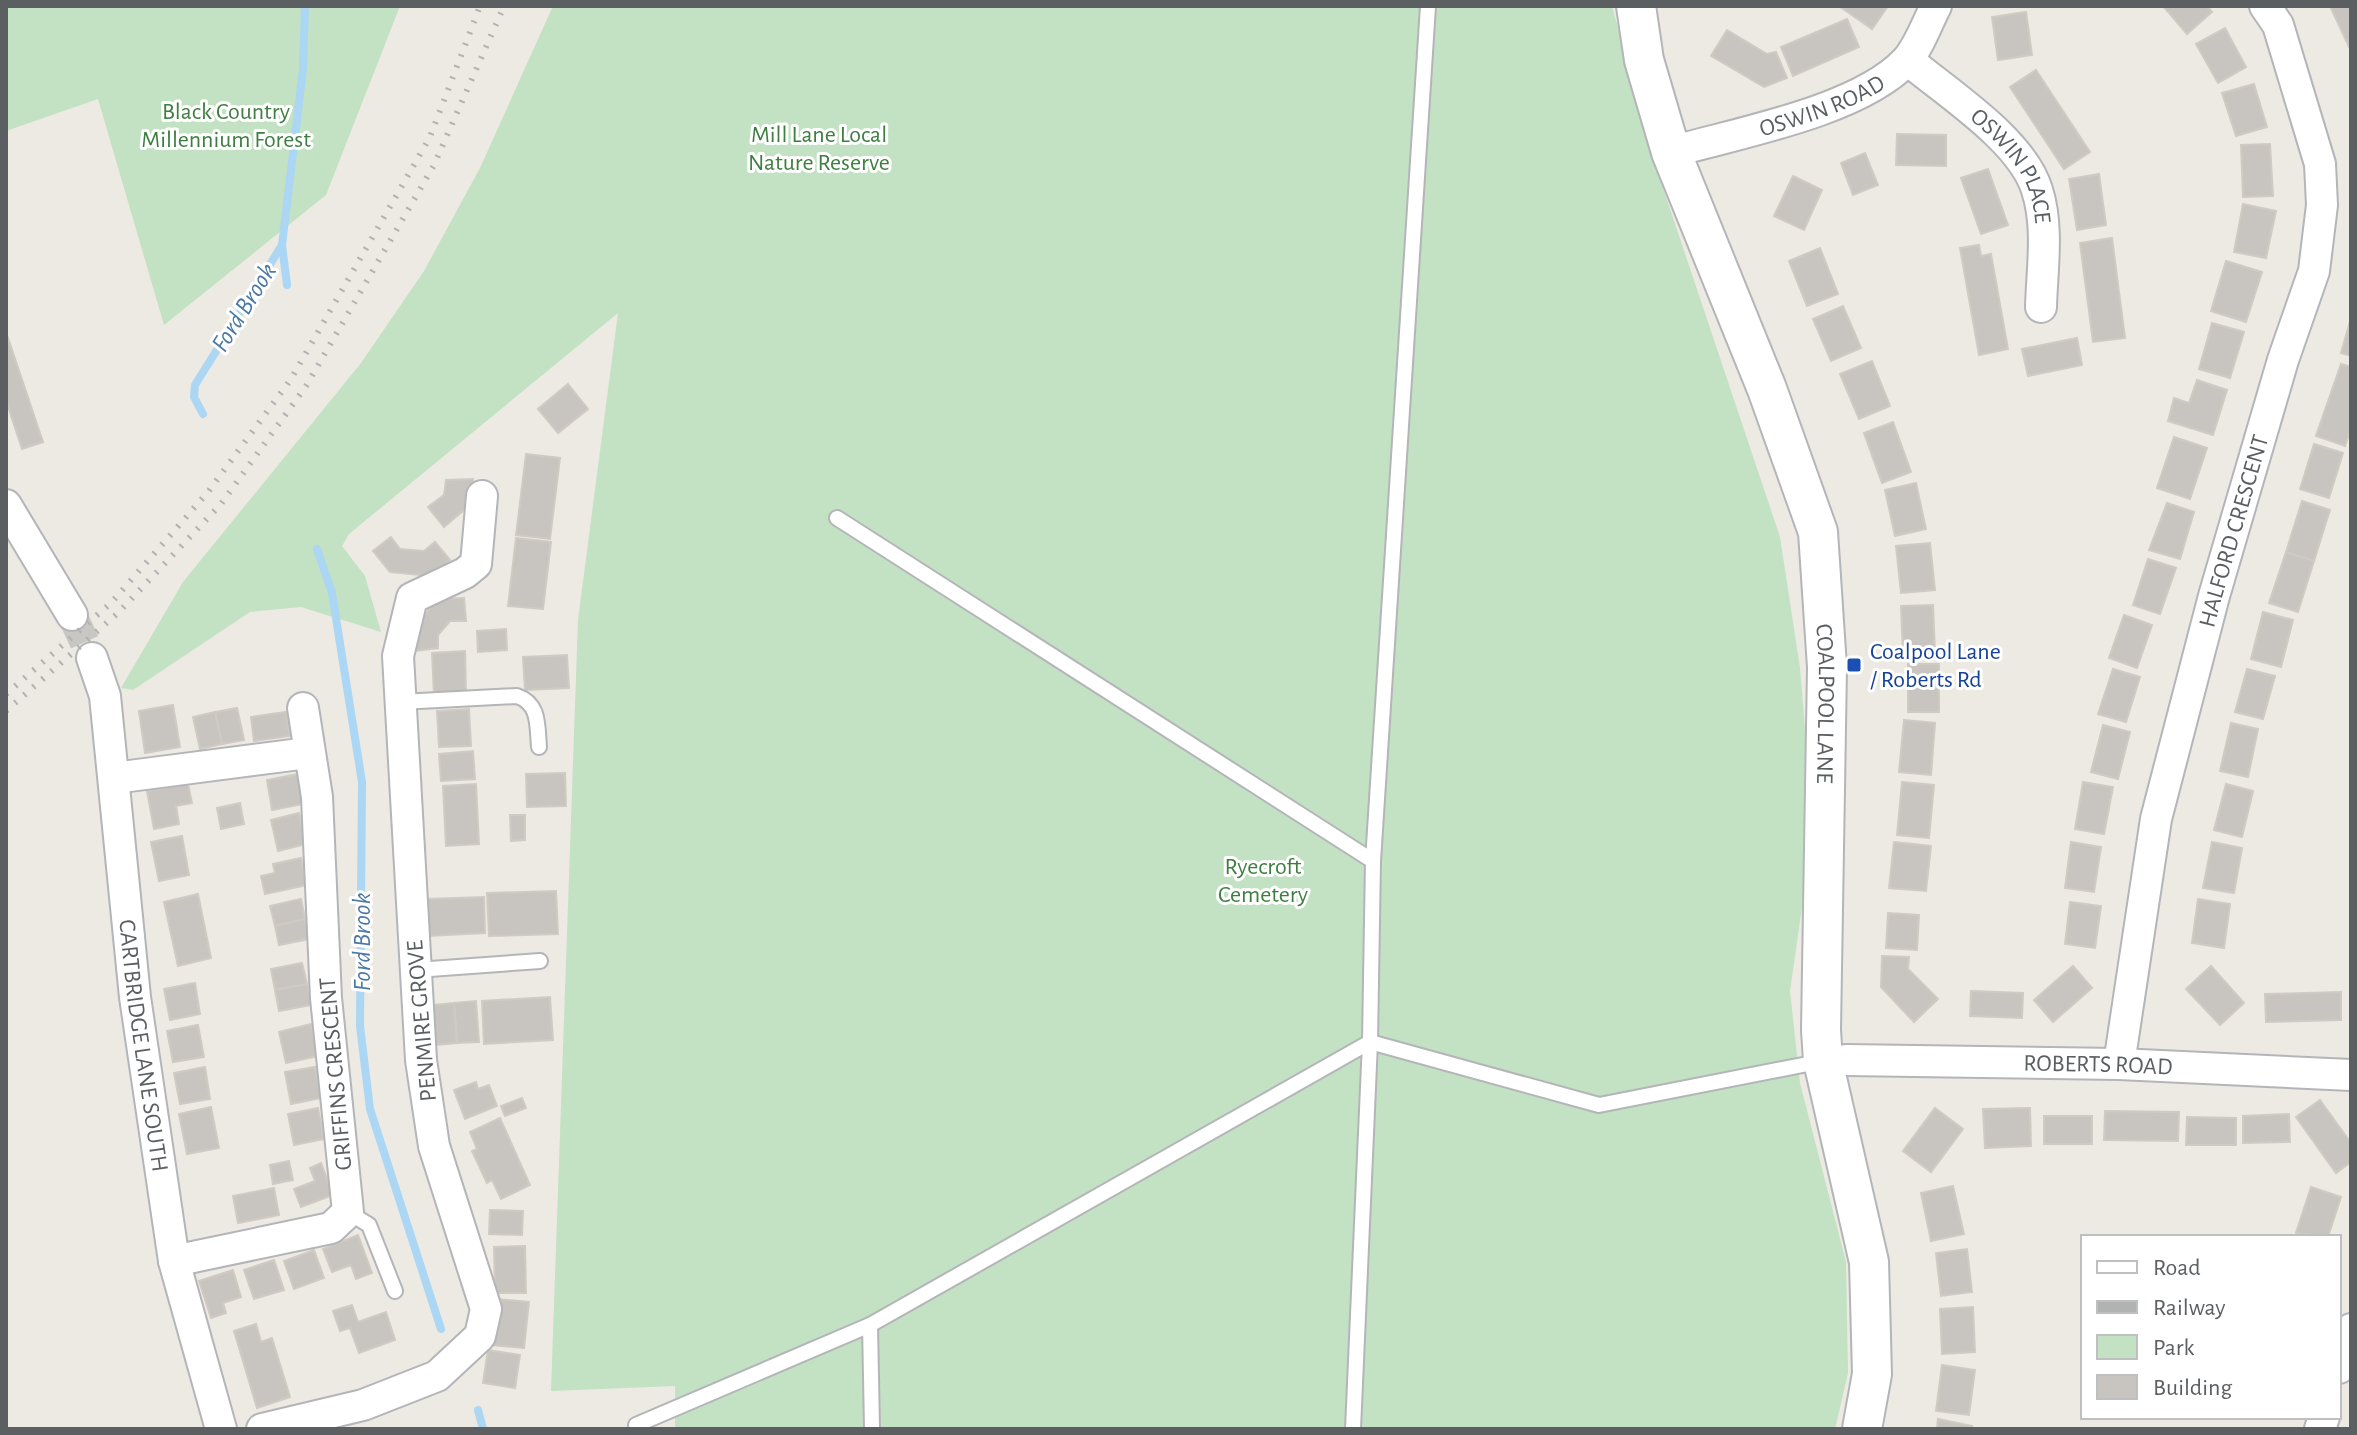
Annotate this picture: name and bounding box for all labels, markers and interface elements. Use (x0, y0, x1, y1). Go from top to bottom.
street label: OSWIN ROAD (1757, 71, 1889, 141)
park label: Black Country Millennium Forest (141, 100, 311, 152)
street label: OSWIN PLACE (1966, 104, 2054, 225)
park label: Mill Lane Local Nature Reserve (748, 123, 890, 175)
water label: Ford Brook (207, 259, 281, 356)
street label: HALFORD CRESCENT (2195, 432, 2274, 630)
street label: COALPOOL LANE (1811, 623, 1838, 784)
place label: Coalpool Lane / Roberts Rd (1870, 640, 2001, 692)
marker: Coalpool Lane / Roberts Rd (1845, 656, 1863, 674)
park label: Ryecroft Cemetery (1218, 855, 1308, 907)
water label: Ford Brook (349, 892, 375, 992)
street label: CARTBRIDGE LANE SOUTH (114, 918, 172, 1173)
street label: PENMIRE GROVE (403, 939, 441, 1103)
street label: GRIFFINS CRESCENT (316, 976, 356, 1171)
street label: ROBERTS ROAD (2023, 1052, 2173, 1080)
legend (2081, 1235, 2341, 1419)
text: Road (2153, 1256, 2201, 1280)
text: Railway (2153, 1296, 2225, 1320)
text: Park (2153, 1336, 2194, 1360)
text: Building (2153, 1376, 2232, 1400)

